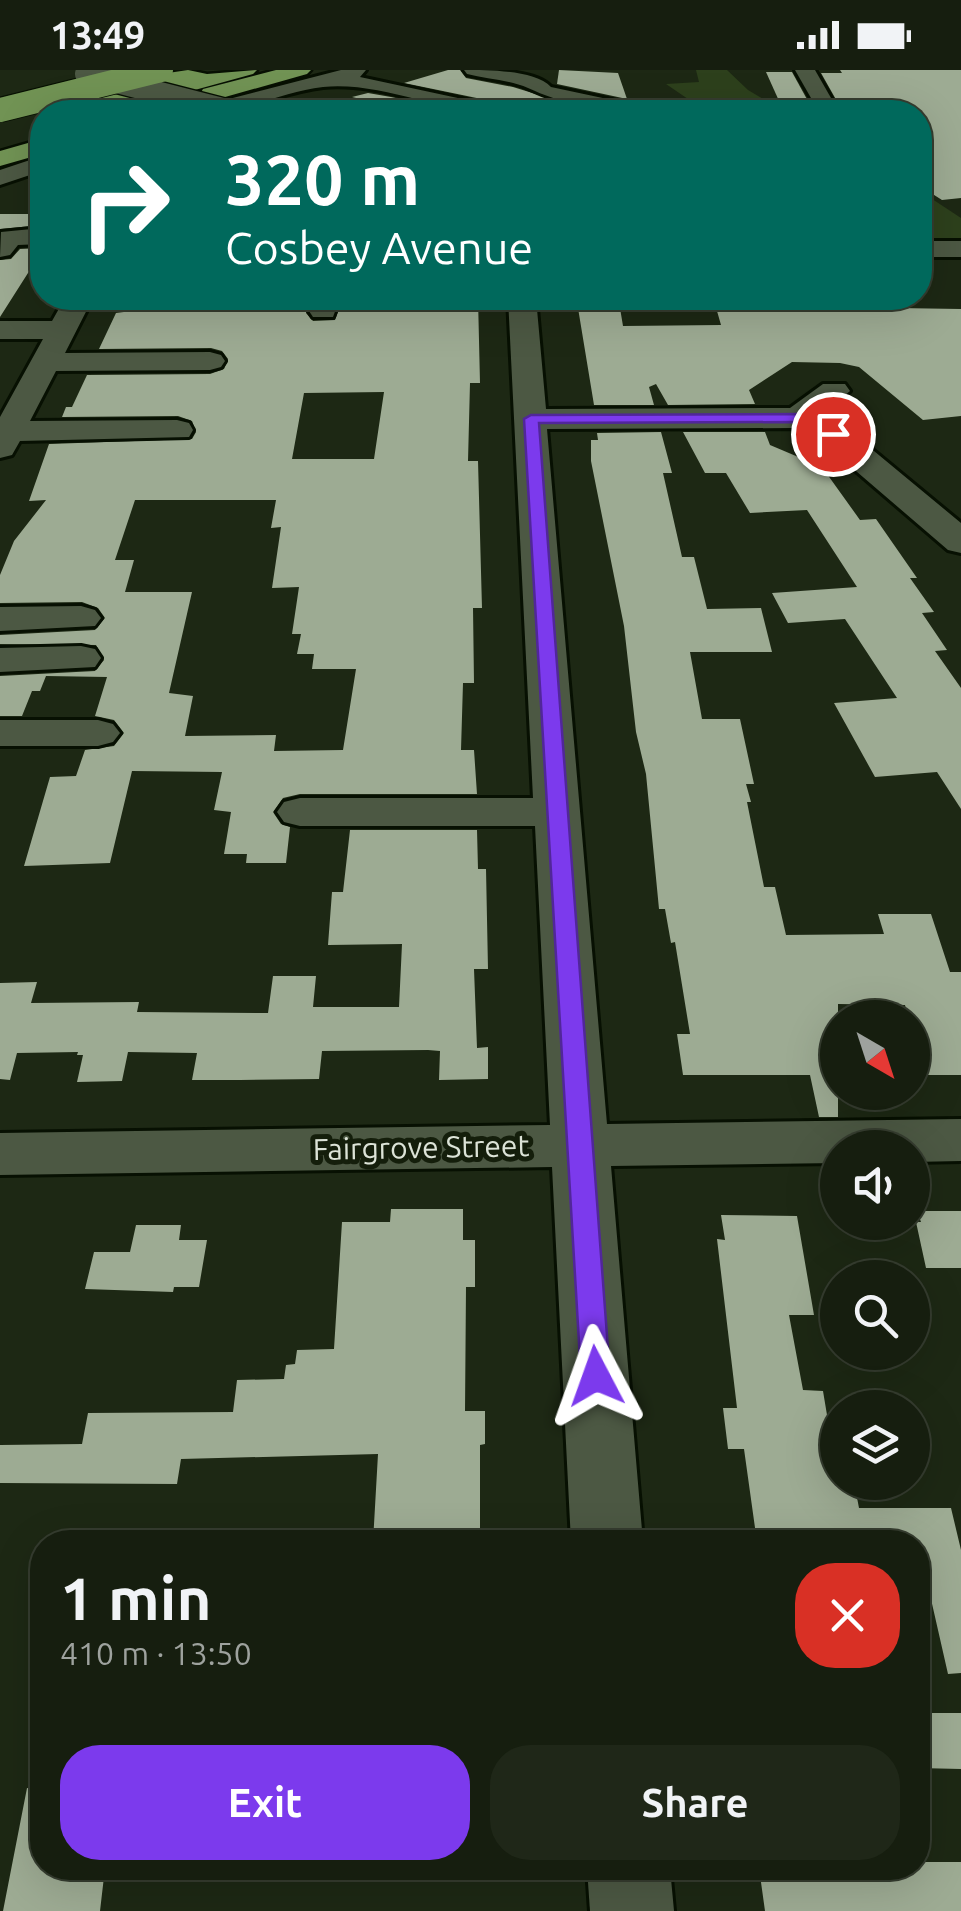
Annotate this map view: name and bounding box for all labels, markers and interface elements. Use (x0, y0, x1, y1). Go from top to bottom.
text: 13:49 (50, 14, 145, 56)
icon: right (60, 140, 190, 270)
text: 320 m (225, 140, 420, 218)
text: Cosbey Avenue (225, 222, 533, 273)
pin (791, 392, 876, 477)
icon: arrive (806, 407, 861, 462)
north arrow (820, 1000, 930, 1110)
map controls (820, 1000, 930, 1500)
street label: Fairgrove Street (312, 1128, 530, 1166)
button: sound (820, 1130, 930, 1240)
button: search (820, 1260, 930, 1370)
position arrow (544, 1324, 648, 1428)
button: layers (820, 1390, 930, 1500)
button: close (795, 1563, 900, 1668)
text: 1 min (60, 1564, 212, 1631)
text: 410 m · 13:50 (60, 1635, 252, 1671)
button: Exit (60, 1745, 470, 1860)
button: Share (490, 1745, 900, 1860)

